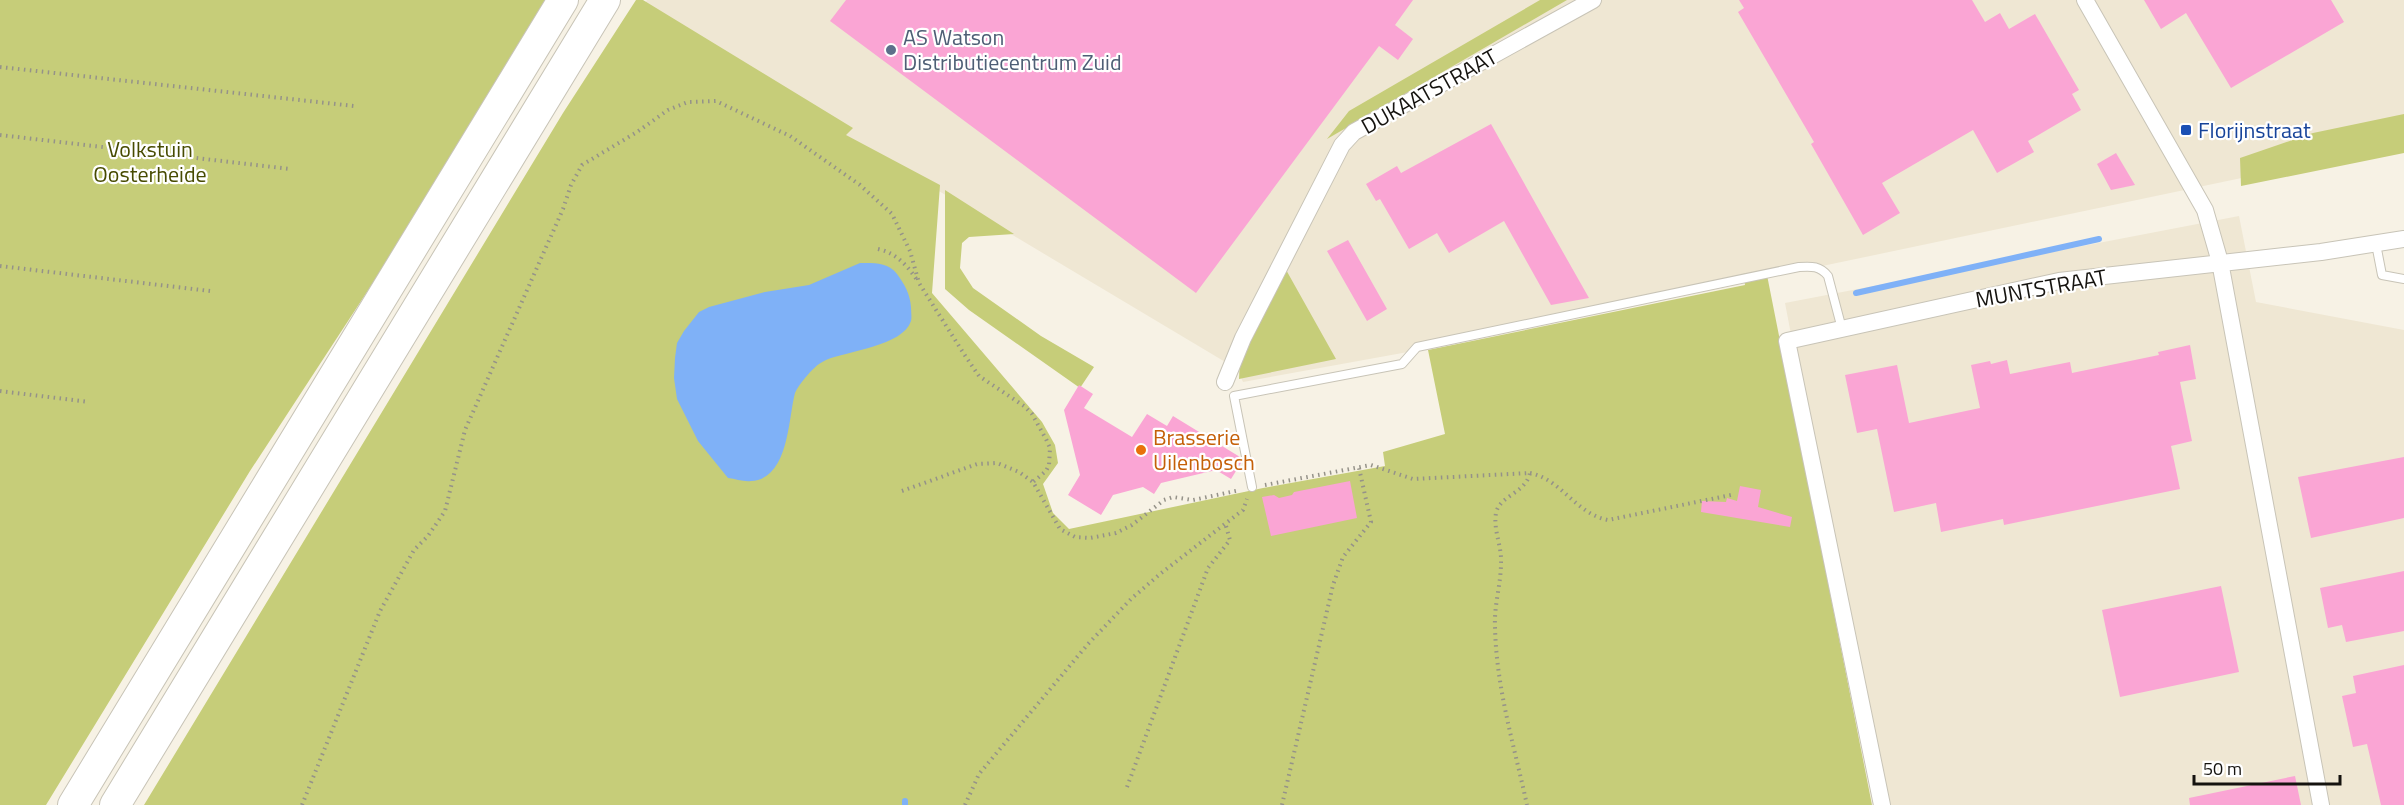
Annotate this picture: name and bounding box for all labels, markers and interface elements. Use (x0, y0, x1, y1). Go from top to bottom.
place label: AS Watson Distributiecentrum Zuid (903, 20, 1122, 79)
street label: DUKAATSTRAAT (1355, 39, 1504, 143)
marker: AS Watson Distributiecentrum Zuid (884, 43, 898, 57)
place label: Florijnstraat (2198, 113, 2311, 147)
marker: Florijnstraat (2179, 123, 2193, 137)
park label: Volkstuin Oosterheide (93, 132, 207, 191)
street label: MUNTSTRAAT (1973, 260, 2110, 316)
place label: Brasserie Uilenbosch (1153, 420, 1255, 479)
marker: Brasserie Uilenbosch (1134, 443, 1148, 457)
scale bar (2194, 748, 2340, 786)
text: 50 m (2203, 755, 2242, 782)

